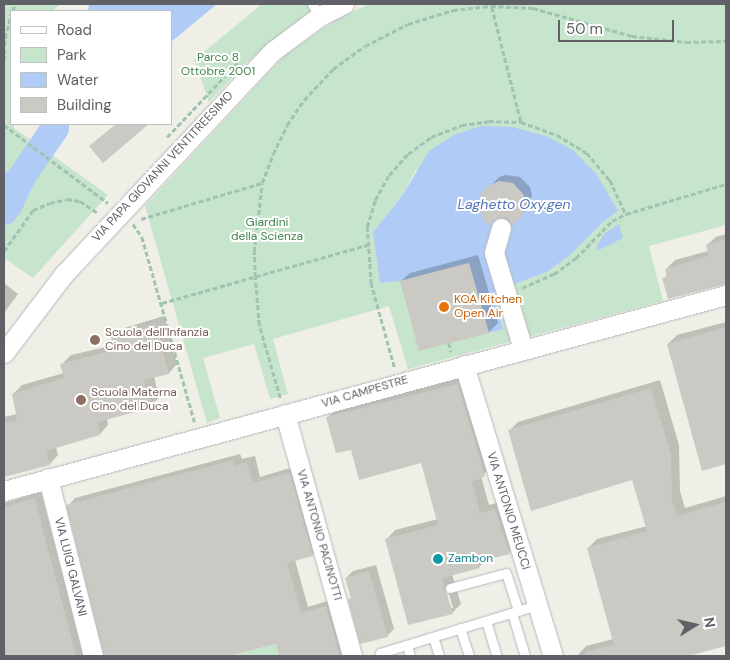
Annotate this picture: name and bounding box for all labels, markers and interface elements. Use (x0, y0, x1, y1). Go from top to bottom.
legend (10, 10, 172, 125)
scale bar (560, 10, 676, 42)
text: 50 m (566, 19, 603, 39)
text: Road (57, 20, 92, 40)
text: Park (57, 45, 87, 65)
park label: Parco 8 Ottobre 2001 (181, 51, 255, 79)
text: Water (57, 70, 98, 90)
street label: VIA PAPA GIOVANNI VENTITREESIMO (89, 89, 237, 245)
text: Building (57, 95, 112, 115)
water label: Laghetto Oxy.gen (457, 196, 571, 212)
park label: Giardini della Scienza (231, 216, 303, 244)
place label: KOA Kitchen Open Air (454, 293, 522, 321)
marker: KOA Kitchen Open Air (438, 301, 450, 313)
place label: Scuola dell'Infanzia Cino del Duca (105, 326, 209, 354)
marker: Scuola dell'Infanzia Cino del Duca (89, 334, 101, 346)
street label: VIA CAMPESTRE (320, 373, 410, 411)
place label: Scuola Materna Cino del Duca (91, 386, 177, 414)
marker: Scuola Materna Cino del Duca (75, 394, 87, 406)
street label: VIA ANTONIO MEUCCI (483, 450, 533, 572)
street label: VIA ANTONIO PACINOTTI (293, 468, 345, 602)
street label: VIA LUIGI GALVANI (51, 516, 89, 618)
place label: Zambon (448, 552, 493, 566)
marker: Zambon (432, 553, 444, 565)
north arrow (670, 600, 720, 650)
text: N (700, 616, 720, 629)

